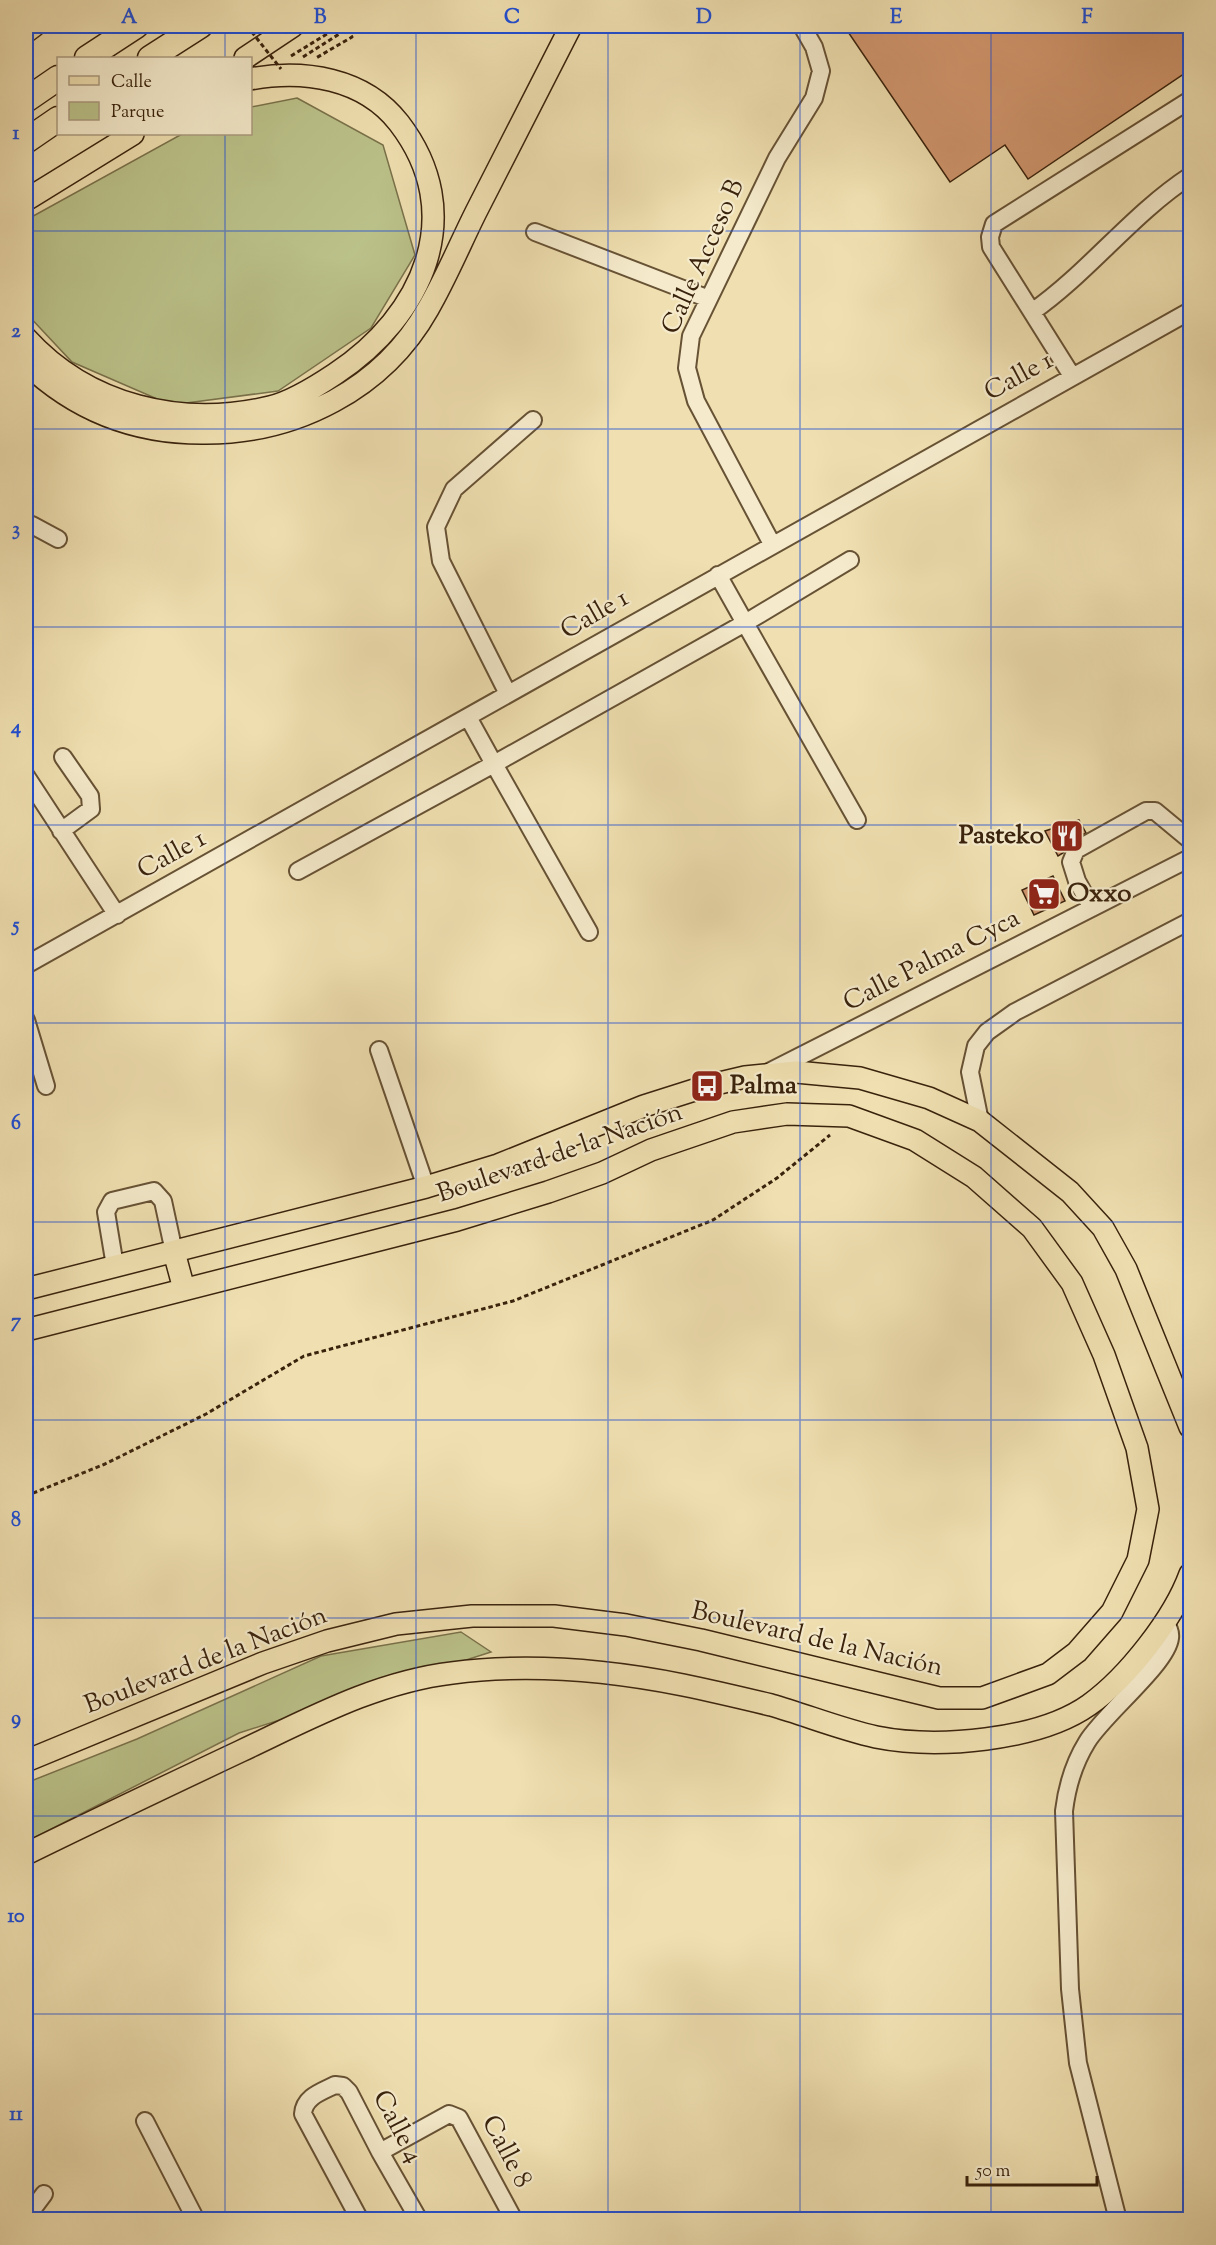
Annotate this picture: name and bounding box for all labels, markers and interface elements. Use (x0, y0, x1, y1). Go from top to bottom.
text: A (121, 4, 138, 33)
text: B (314, 4, 327, 33)
text: C (504, 4, 520, 33)
text: D (696, 4, 712, 33)
text: E (890, 4, 903, 33)
text: F (1081, 4, 1093, 33)
legend (57, 57, 252, 135)
text: Calle (111, 70, 152, 96)
text: Parque (111, 100, 164, 126)
text: 1 (13, 120, 20, 149)
street label: Calle Acceso B (653, 174, 755, 340)
text: 2 (11, 318, 21, 347)
street label: Calle 1 (978, 343, 1060, 411)
text: 3 (12, 516, 20, 545)
street label: Calle 1 (554, 581, 636, 649)
text: 4 (10, 714, 21, 743)
place label: Pasteko (959, 818, 1044, 855)
restaurant icon: Pasteko (1049, 818, 1085, 854)
street label: Calle 1 (131, 821, 213, 889)
supermarket icon: Oxxo (1026, 876, 1062, 912)
place label: Oxxo (1067, 876, 1132, 913)
street label: Calle Palma Cyca (837, 901, 1027, 1021)
text: 5 (11, 912, 20, 941)
bus stop icon: Palma (689, 1068, 725, 1104)
place label: Palma (730, 1068, 797, 1105)
street label: Boulevard de la Nación (432, 1095, 688, 1213)
text: 6 (11, 1110, 21, 1139)
text: 7 (11, 1308, 22, 1337)
text: 8 (11, 1507, 21, 1536)
street label: Boulevard de la Nación (688, 1593, 946, 1687)
street label: Boulevard de la Nación (79, 1598, 333, 1724)
text: 9 (11, 1705, 21, 1734)
text: 10 (7, 1903, 25, 1932)
street label: Calle 4 (362, 2084, 432, 2170)
text: 11 (9, 2101, 23, 2130)
street label: Calle 8 (471, 2109, 541, 2195)
scale bar (967, 2149, 1098, 2187)
text: 50 m (975, 2159, 1011, 2185)

